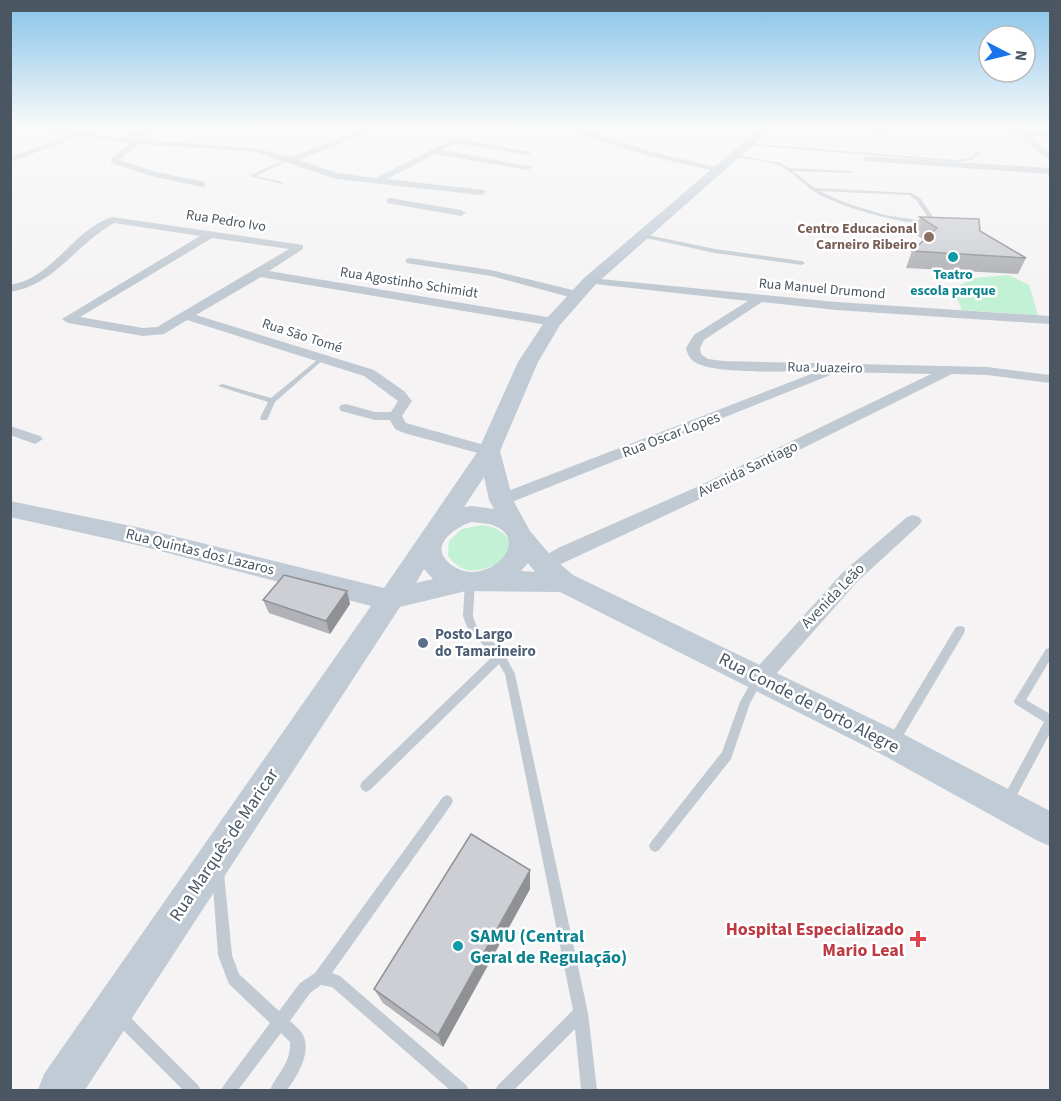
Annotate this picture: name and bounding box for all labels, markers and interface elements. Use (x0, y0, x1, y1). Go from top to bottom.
north arrow (977, 24, 1037, 84)
text: N (1009, 49, 1032, 62)
street label: Rua Pedro Ivo (185, 205, 267, 237)
place label: Centro Educacional Carneiro Ribeiro (797, 219, 917, 255)
marker: Centro Educacional Carneiro Ribeiro (922, 230, 936, 244)
marker: Teatro escola parque (946, 250, 960, 264)
street label: Rua Agostinho Schimidt (339, 262, 480, 304)
place label: Teatro escola parque (910, 265, 996, 301)
street label: Rua Manuel Drumond (758, 274, 886, 304)
street label: Rua Sāo Tomé (259, 314, 345, 358)
street label: Rua Juazeiro (787, 357, 863, 379)
street label: Rua Oscar Lopes (619, 407, 723, 463)
street label: Avenida Santiago (695, 436, 801, 502)
street label: Rua Quintas dos Lazaros (123, 523, 277, 581)
street label: Avenida Leão (797, 559, 869, 633)
place label: Posto Largo do Tamarineiro (435, 624, 536, 662)
marker: Posto Largo do Tamarineiro (416, 636, 430, 650)
street label: Rua Conde de Porto Alegre (714, 647, 904, 760)
street label: Rua Marquês de Maricar (163, 763, 285, 926)
place label: Hospital Especializado Mario Leal (726, 917, 904, 963)
place label: SAMU (Central Geral de Regulação) (470, 924, 627, 970)
marker: Hospital Especializado Mario Leal (909, 930, 927, 948)
marker: SAMU (Central Geral de Regulação) (451, 939, 465, 953)

